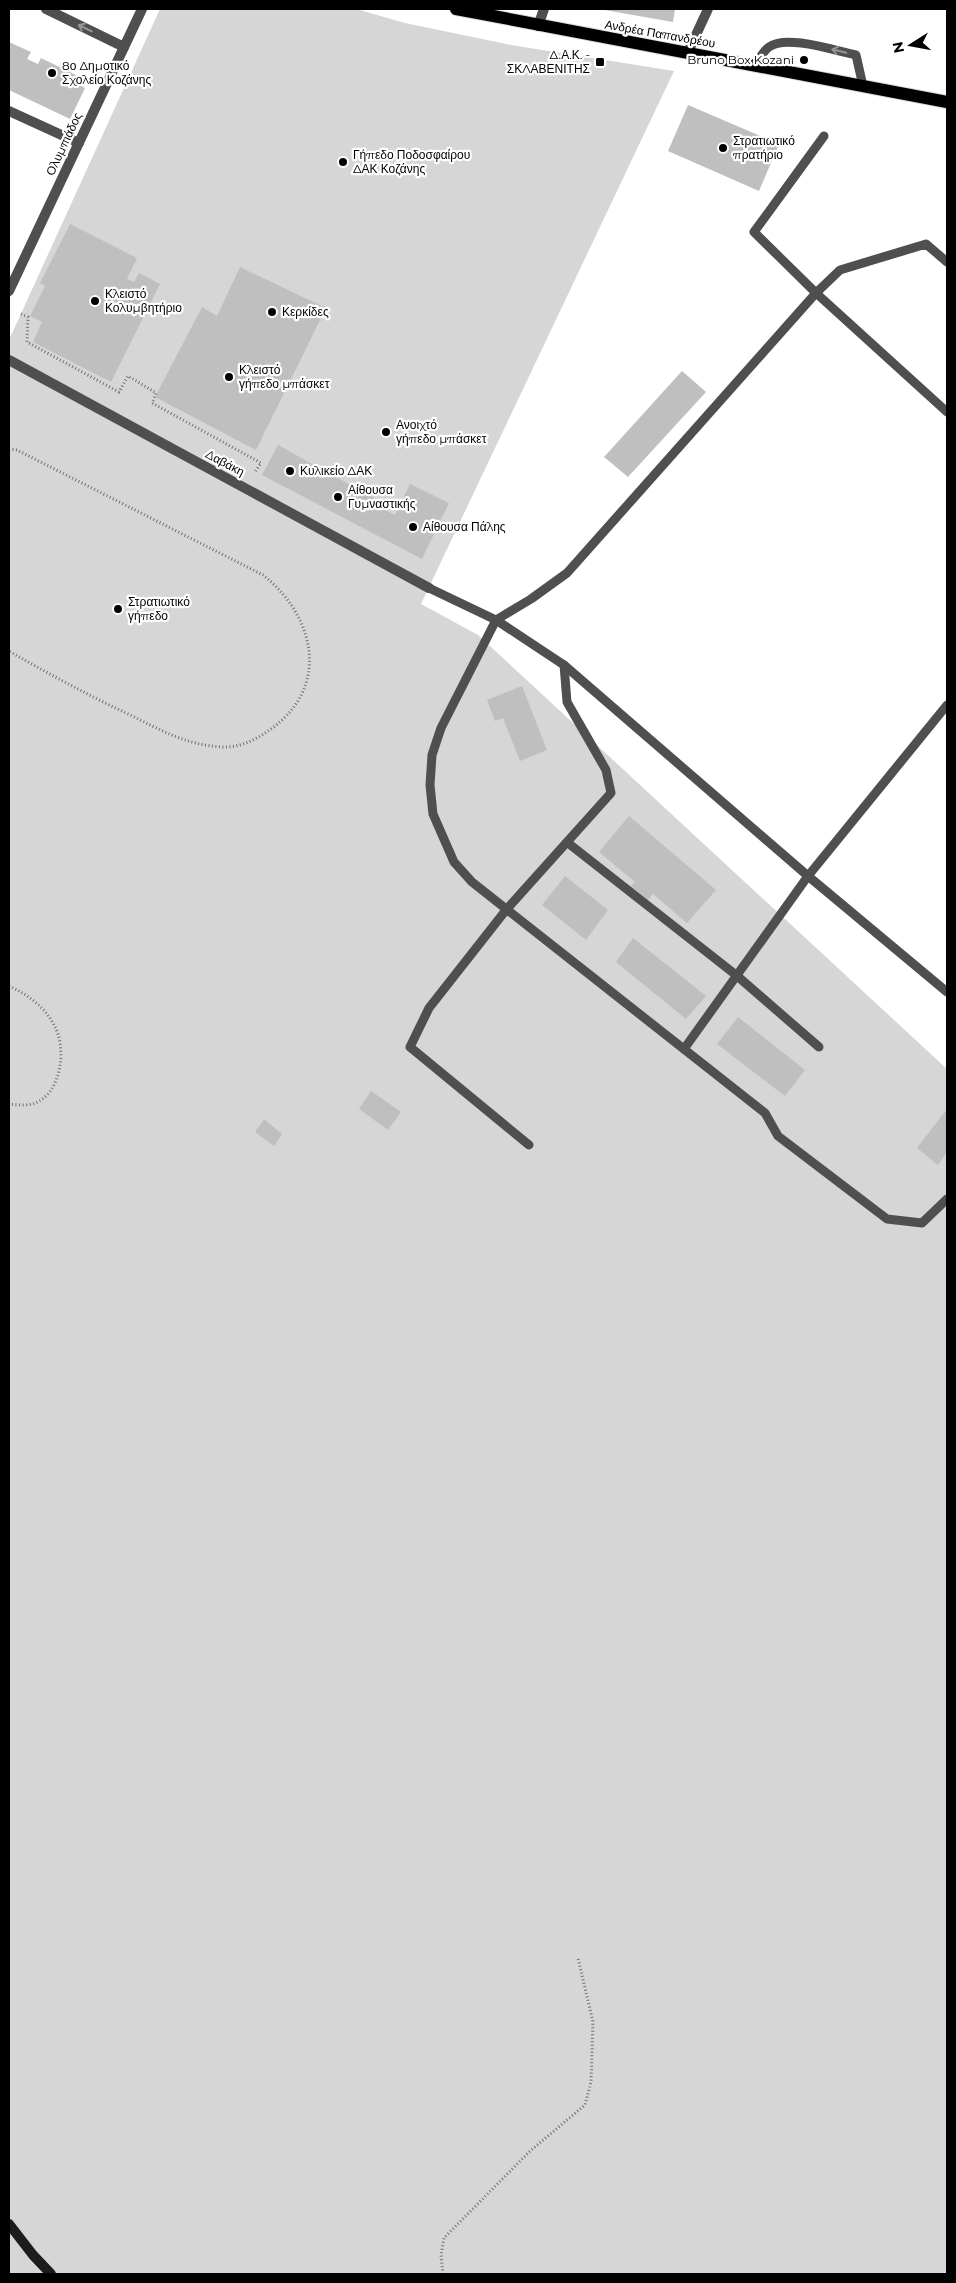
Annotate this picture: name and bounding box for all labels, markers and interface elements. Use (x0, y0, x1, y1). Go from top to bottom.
street label: Ανδρέα Παπανδρέου (604, 16, 717, 51)
north arrow (886, 20, 936, 70)
one-way arrow (78, 23, 93, 32)
text: N (888, 40, 908, 55)
one-way arrow (832, 46, 848, 56)
place label: Δ.Α.Κ. - ΣΚΛΑΒΕΝΙΤΗΣ (507, 47, 590, 76)
place label: Bruno Box Kozani (687, 52, 794, 67)
marker: Bruno Box Kozani (798, 54, 810, 66)
marker: Δ.Α.Κ. - ΣΚΛΑΒΕΝΙΤΗΣ (594, 56, 606, 68)
place label: 8ο Δημοτικό Σχολείο Κοζάνης (62, 58, 151, 87)
marker: 8ο Δημοτικό Σχολείο Κοζάνης (46, 67, 58, 79)
street label: Ολυμπιάδος (42, 110, 85, 178)
place label: Στρατιωτικό πρατήριο (732, 133, 795, 162)
marker: Στρατιωτικό πρατήριο (717, 142, 729, 154)
place label: Γήπεδο Ποδοσφαίρου ΔΑΚ Κοζάνης (353, 147, 470, 176)
marker: Γήπεδο Ποδοσφαίρου ΔΑΚ Κοζάνης (337, 156, 349, 168)
place label: Κλειστό Κολυμβητήριο (105, 286, 182, 315)
marker: Κλειστό Κολυμβητήριο (89, 295, 101, 307)
place label: Κερκίδες (282, 304, 329, 319)
marker: Κερκίδες (266, 306, 278, 318)
place label: Κλειστό γήπεδο μπάσκετ (239, 362, 330, 391)
marker: Κλειστό γήπεδο μπάσκετ (223, 371, 235, 383)
place label: Ανοιχτό γήπεδο μπάσκετ (396, 417, 487, 446)
marker: Ανοιχτό γήπεδο μπάσκετ (380, 426, 392, 438)
street label: Δαβάκη (203, 446, 247, 479)
place label: Κυλικείο ΔΑΚ (300, 463, 372, 478)
marker: Κυλικείο ΔΑΚ (284, 465, 296, 477)
place label: Αίθουσα Γυμναστικής (348, 482, 416, 511)
marker: Αίθουσα Γυμναστικής (332, 491, 344, 503)
place label: Αίθουσα Πάλης (423, 519, 506, 534)
marker: Αίθουσα Πάλης (407, 521, 419, 533)
place label: Στρατιωτικό γήπεδο (128, 594, 190, 623)
marker: Στρατιωτικό γήπεδο (112, 603, 124, 615)

